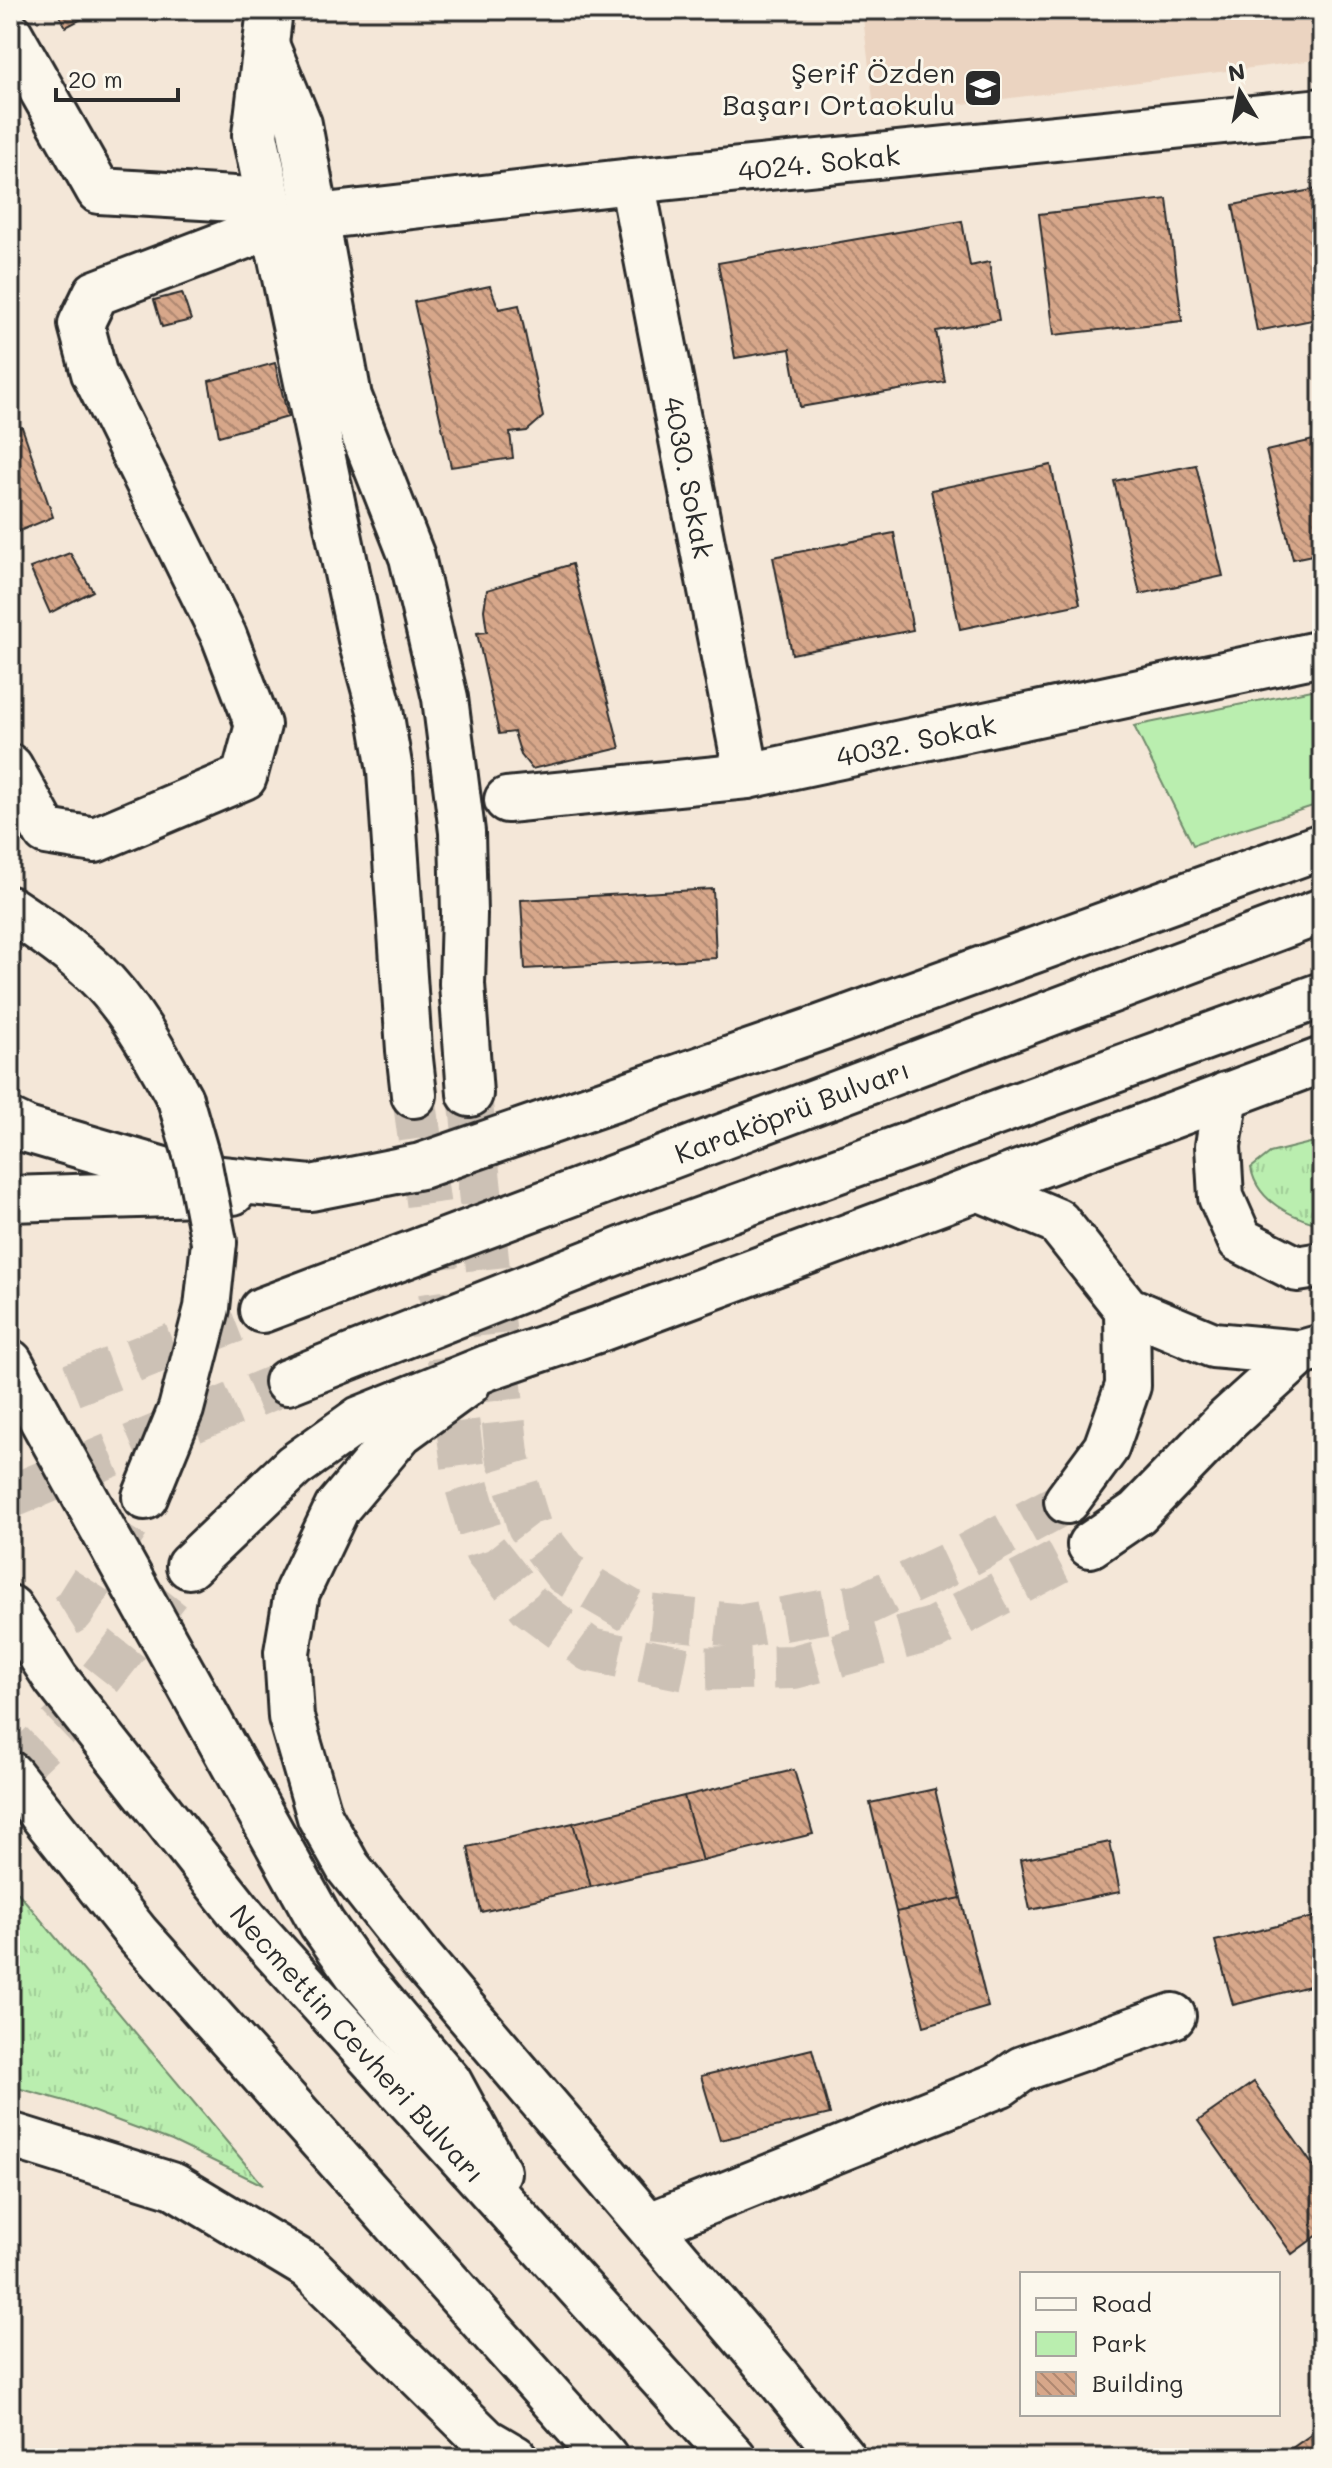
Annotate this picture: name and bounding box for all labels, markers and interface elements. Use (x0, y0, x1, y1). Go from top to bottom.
scale bar (56, 52, 178, 102)
north arrow (1200, 52, 1280, 132)
place label: Şerif Özden Başarı Ortaokulu (722, 54, 955, 122)
text: N (1226, 56, 1247, 88)
text: 20 m (68, 63, 123, 94)
school or university icon: Şerif Özden Başarı Ortaokulu (962, 67, 1004, 109)
street label: 4024. Sokak (736, 136, 902, 188)
street label: 4030. Sokak (656, 393, 723, 562)
street label: 4032. Sokak (833, 705, 999, 774)
street label: Karaköprü Bulvarı (669, 1050, 914, 1171)
street label: Necmettin Cevheri Bulvarı (222, 1897, 493, 2190)
legend (1020, 2272, 1280, 2416)
text: Road (1092, 2287, 1152, 2318)
text: Park (1092, 2327, 1146, 2358)
text: Building (1092, 2367, 1183, 2398)

